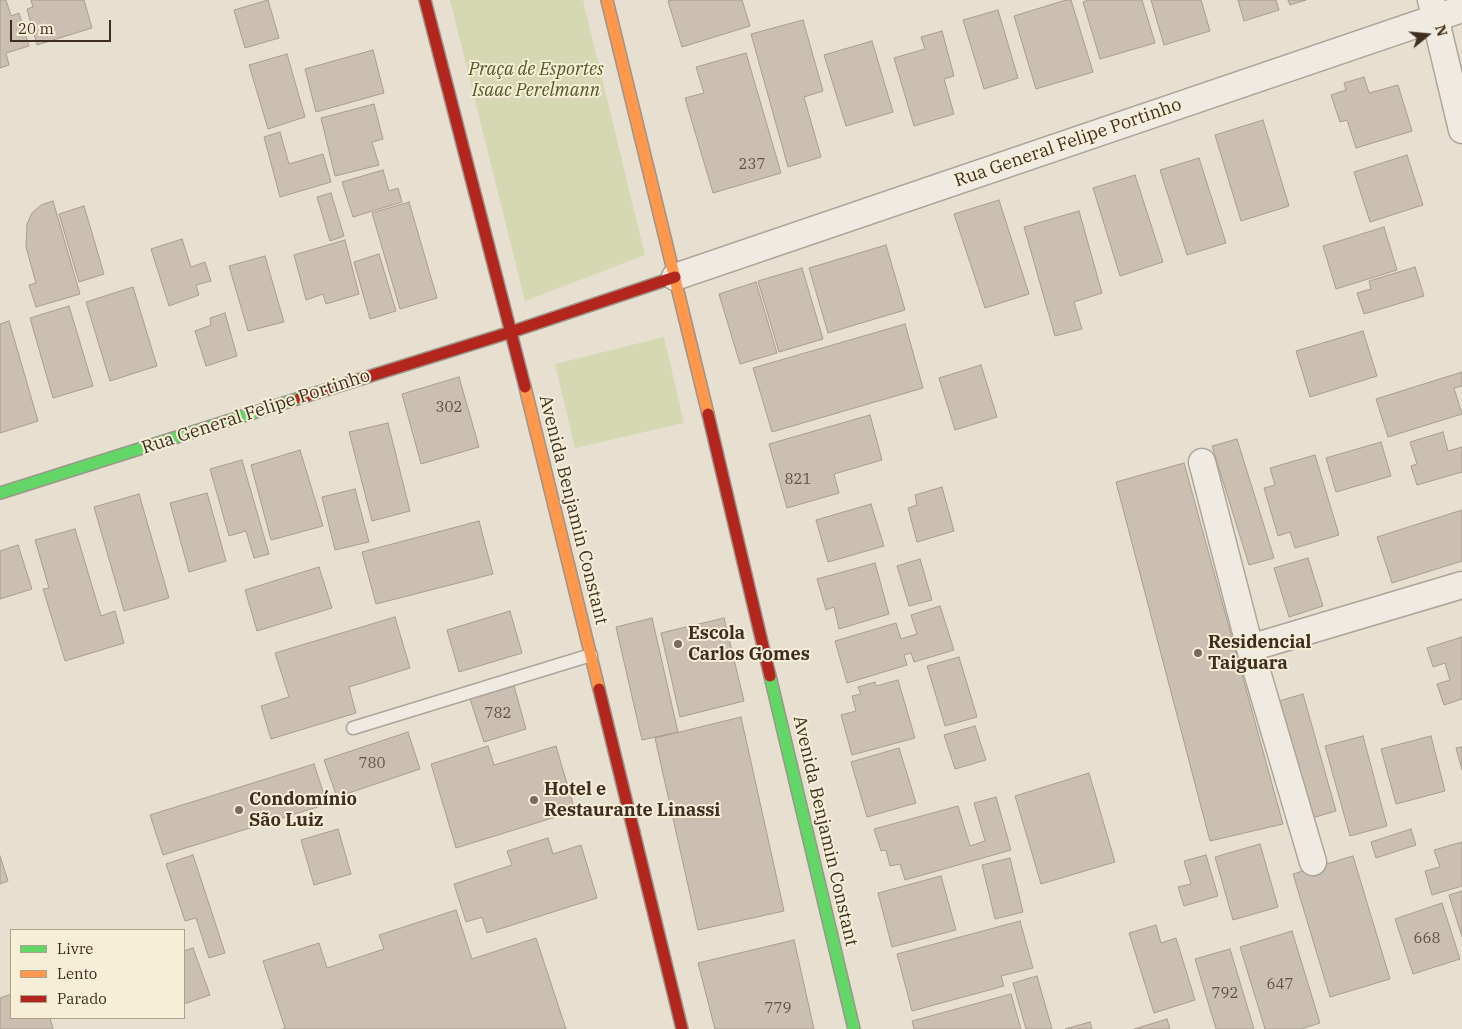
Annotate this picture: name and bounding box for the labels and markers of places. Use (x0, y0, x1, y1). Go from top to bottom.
place label: Escola Carlos Gomes (688, 623, 810, 666)
place label: Residencial Taiguara (1208, 632, 1311, 674)
marker: Escola Carlos Gomes (672, 638, 684, 650)
marker: Residencial Taiguara (1192, 647, 1204, 659)
place label: Hotel e Restaurante Linassi (544, 779, 720, 822)
place label: Condomínio São Luiz (249, 789, 357, 832)
marker: Hotel e Restaurante Linassi (528, 794, 540, 806)
marker: Condomínio São Luiz (233, 804, 245, 816)

